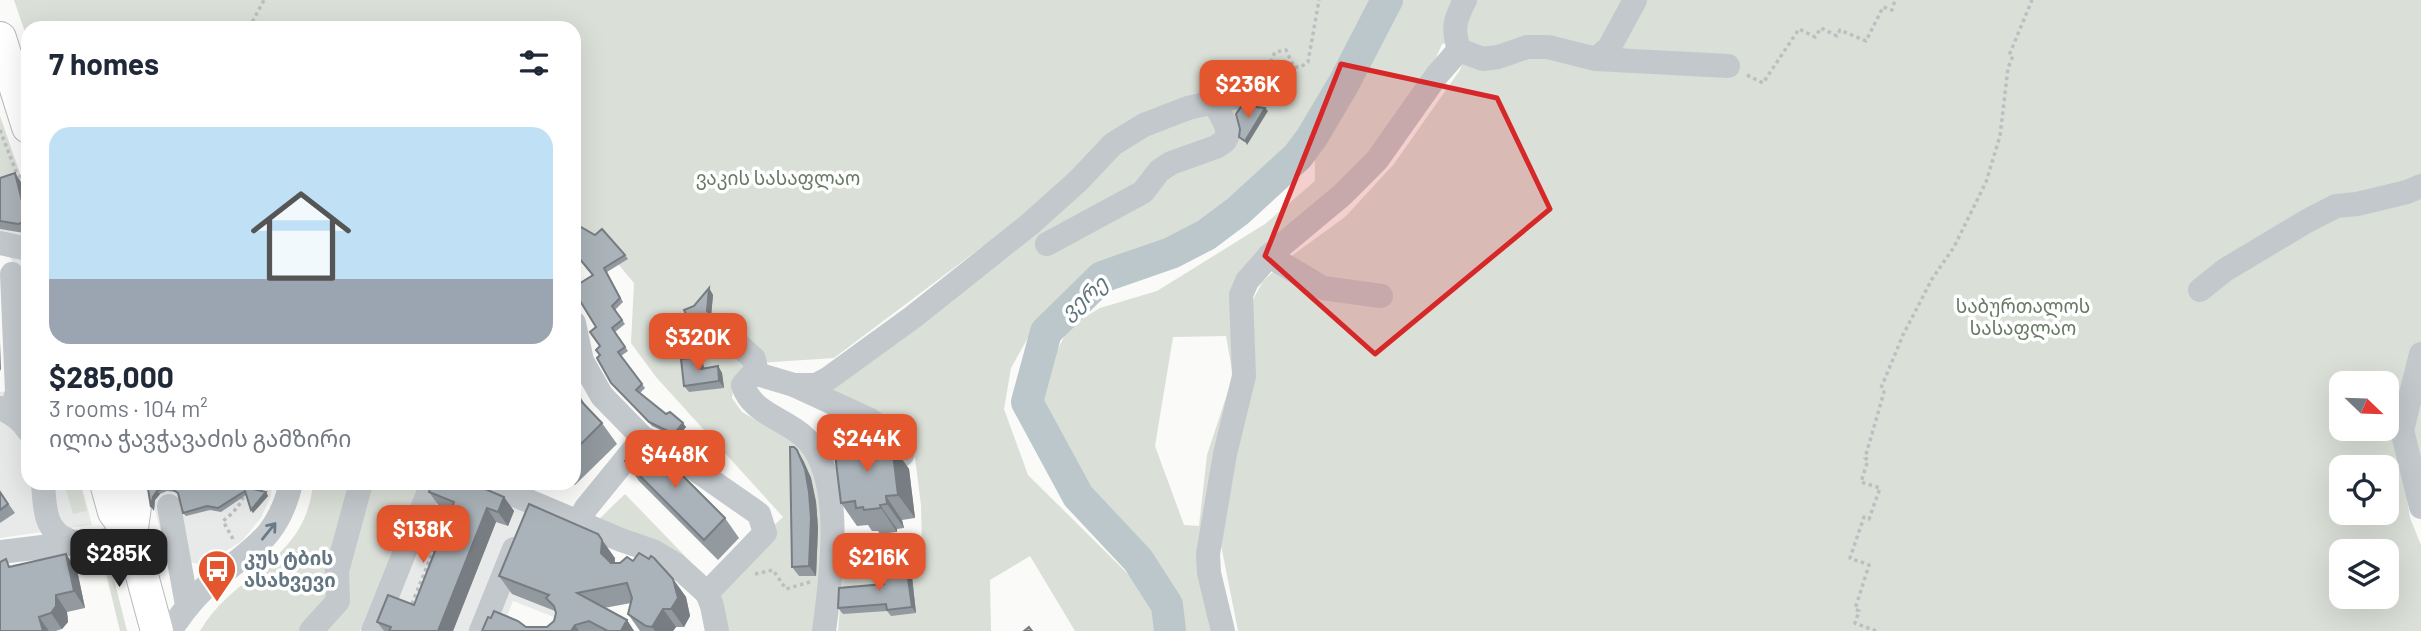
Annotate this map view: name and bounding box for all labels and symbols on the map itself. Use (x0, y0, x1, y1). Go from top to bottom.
pin: $236K (1199, 60, 1297, 120)
park label: ვაკის სასაფლაო (696, 166, 860, 191)
water label: ვერე (1055, 269, 1113, 325)
park label: საბურთალოს სასაფლაო (1956, 294, 2090, 341)
pin: $320K (649, 314, 747, 373)
north arrow (2329, 371, 2399, 441)
pin: $244K (818, 414, 916, 474)
pin: $448K (626, 430, 724, 490)
pin: $138K (374, 505, 472, 565)
one-way arrow (262, 523, 277, 541)
pin: $285K (70, 530, 168, 589)
pin: $216K (830, 534, 928, 593)
place label: კუს ტბის ასახვევი (244, 546, 336, 592)
bus stop icon: კუს ტბის ასახვევი (196, 548, 238, 603)

